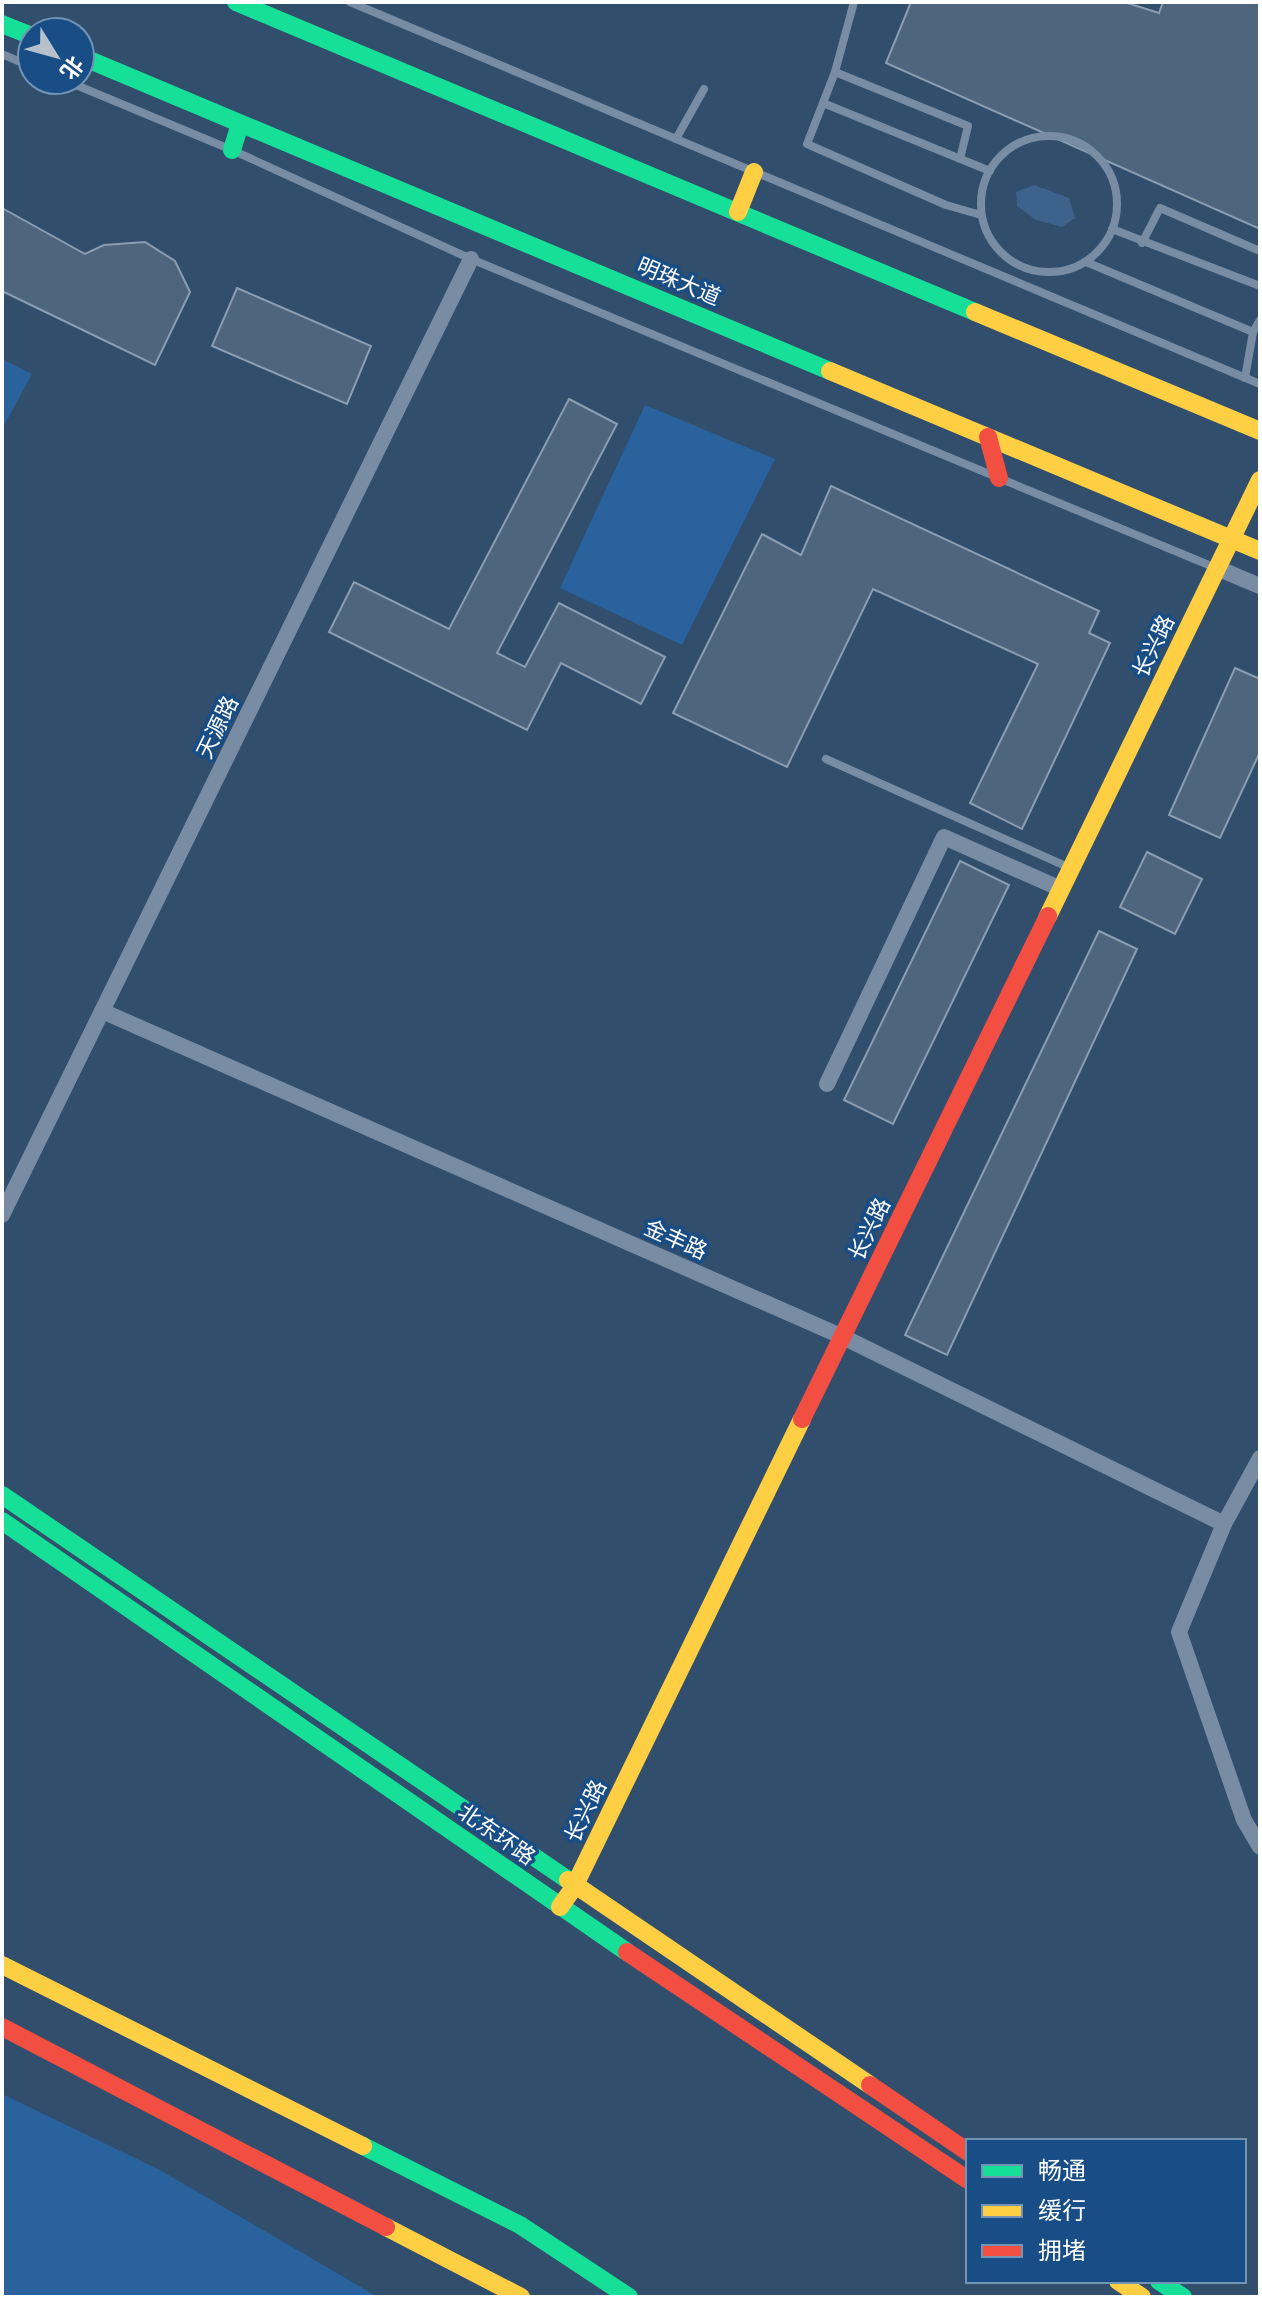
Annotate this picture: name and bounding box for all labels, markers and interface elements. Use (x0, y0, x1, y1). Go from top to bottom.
north arrow (16, 16, 96, 96)
text: 北 (54, 51, 89, 85)
street label: 明珠大道 (633, 252, 725, 311)
street label: 长兴路 (1127, 611, 1180, 682)
street label: 天源路 (191, 692, 244, 763)
street label: 长兴路 (843, 1194, 896, 1265)
street label: 金丰路 (640, 1214, 711, 1265)
street label: 长兴路 (559, 1776, 612, 1847)
street label: 北东环路 (453, 1798, 541, 1871)
legend (966, 2139, 1246, 2283)
text: 畅通 (1038, 2156, 1086, 2185)
text: 缓行 (1038, 2196, 1086, 2225)
text: 拥堵 (1038, 2236, 1086, 2265)

